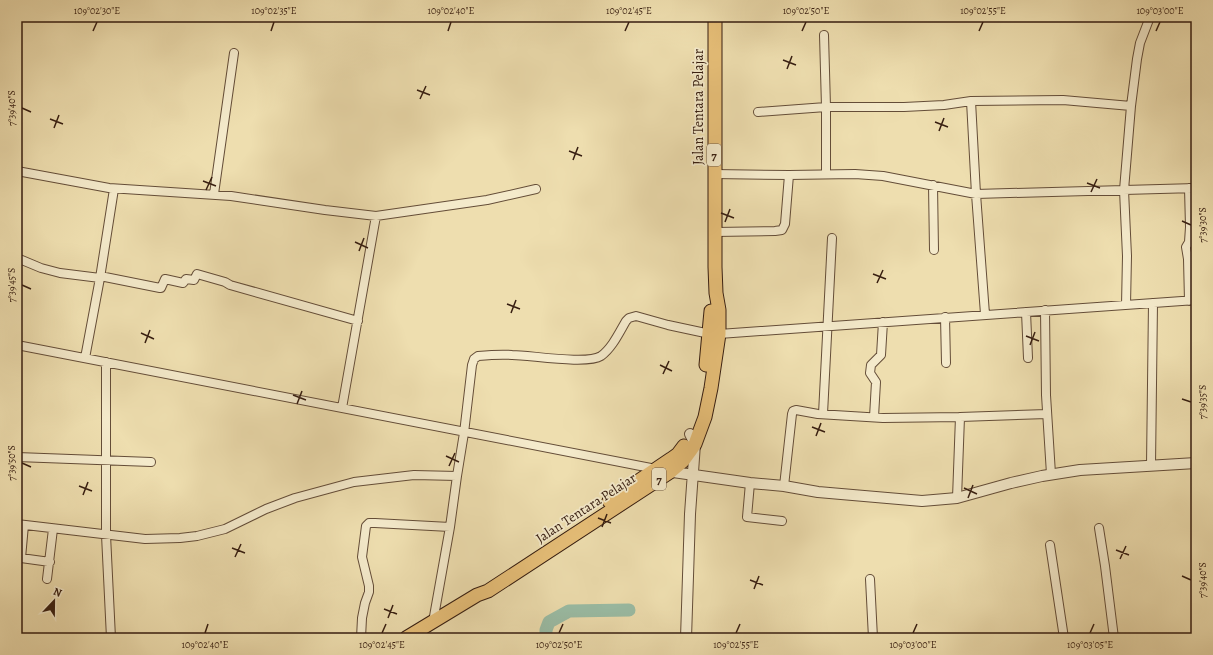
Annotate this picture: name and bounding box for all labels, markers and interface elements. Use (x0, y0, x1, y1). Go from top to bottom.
text: 109°02'30"E (74, 4, 120, 17)
text: 109°02'35"E (251, 4, 297, 17)
text: 109°02'40"E (428, 4, 475, 17)
text: 109°02'45"E (606, 4, 652, 17)
text: 109°02'50"E (783, 4, 829, 17)
text: 109°02'55"E (960, 4, 1006, 17)
text: 109°03'00"E (1136, 4, 1184, 17)
street label: Jalan Tentara Pelajar (689, 48, 708, 165)
text: 7°39'40"S (5, 90, 18, 126)
road number: 7 (707, 144, 721, 166)
text: 7°39'30"S (1196, 207, 1209, 243)
text: 7°39'45"S (5, 268, 18, 302)
text: 7°39'35"S (1196, 385, 1209, 419)
text: 7°39'50"S (5, 445, 18, 481)
street label: Jalan Tentara Pelajar (532, 468, 640, 548)
road number: 7 (652, 468, 666, 490)
text: 7°39'40"S (1196, 562, 1209, 598)
north arrow (34, 581, 74, 621)
text: N (51, 584, 64, 601)
text: 109°02'40"E (182, 638, 229, 651)
text: 109°02'45"E (359, 638, 405, 651)
text: 109°02'50"E (536, 638, 582, 651)
text: 109°02'55"E (713, 638, 759, 651)
text: 109°03'00"E (889, 638, 937, 651)
text: 109°03'05"E (1067, 638, 1113, 651)

